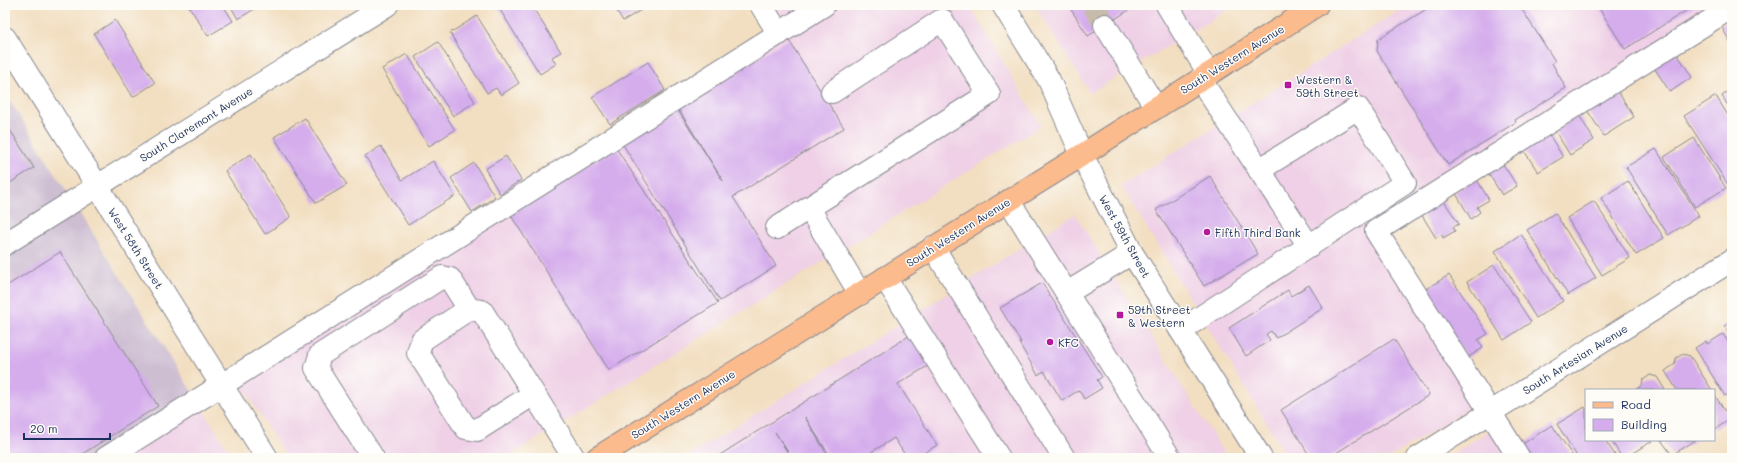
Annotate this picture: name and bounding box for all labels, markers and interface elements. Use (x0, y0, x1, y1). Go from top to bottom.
street label: South Western Avenue (1177, 21, 1287, 97)
place label: Western & 59th Street (1296, 72, 1359, 100)
marker: Western & 59th Street (1283, 80, 1293, 90)
street label: South Claremont Avenue (137, 83, 256, 165)
street label: West 59th Street (1096, 192, 1154, 280)
street label: South Western Avenue (903, 194, 1013, 270)
street label: West 58th Street (105, 205, 167, 291)
place label: Fifth Third Bank (1215, 225, 1301, 240)
marker: Fifth Third Bank (1202, 227, 1212, 237)
place label: 59th Street & Western (1128, 302, 1191, 330)
marker: 59th Street & Western (1115, 310, 1125, 320)
street label: South Artesian Avenue (1520, 320, 1631, 398)
place label: KFC (1058, 335, 1079, 350)
marker: KFC (1045, 337, 1055, 347)
street label: South Western Avenue (628, 366, 738, 442)
legend (1585, 389, 1715, 441)
text: Road (1621, 396, 1651, 412)
scale bar (24, 415, 110, 441)
text: Building (1621, 416, 1667, 432)
text: 20 m (30, 420, 58, 436)

